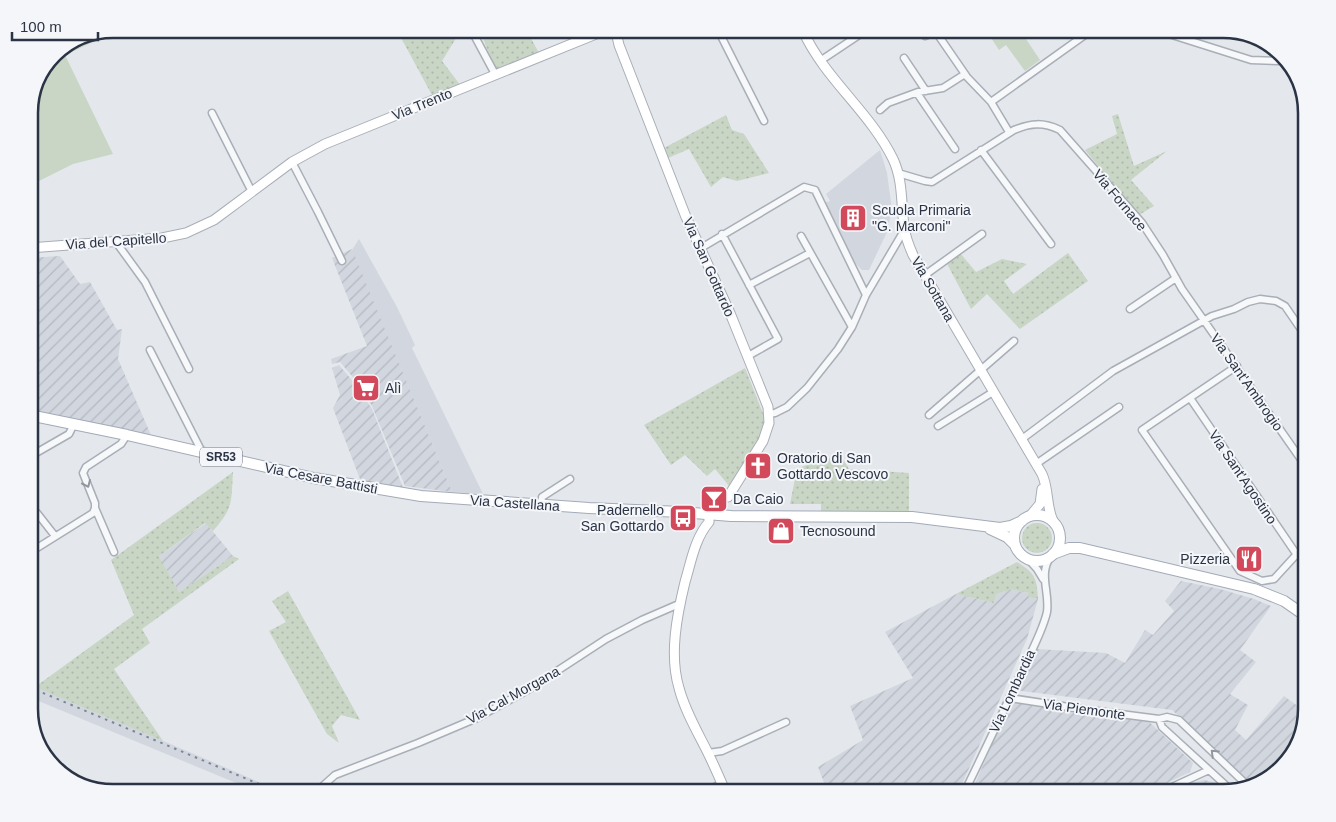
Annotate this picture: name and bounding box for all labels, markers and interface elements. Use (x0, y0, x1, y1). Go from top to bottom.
scale bar (12, 10, 99, 42)
text: 100 m (20, 18, 62, 35)
street label: Via Trento (390, 85, 455, 123)
street label: Via Fornace (1090, 166, 1150, 234)
place label: Scuola Primaria "G. Marconi" (872, 202, 971, 234)
building icon: Scuola Primaria "G. Marconi" (838, 203, 868, 233)
street label: Via San Gottardo (680, 215, 738, 319)
street label: Via del Capitello (65, 229, 167, 253)
street label: Via Sottana (908, 254, 958, 324)
street label: Via Sant'Ambrogio (1207, 330, 1287, 434)
supermarket icon: Alì (351, 373, 381, 403)
place label: Alì (385, 380, 401, 396)
street label: Via Sant'Agostino (1206, 427, 1280, 527)
road number: SR53 (200, 448, 242, 467)
place label: Oratorio di San Gottardo Vescovo (777, 450, 889, 482)
church icon: Oratorio di San Gottardo Vescovo (743, 451, 773, 481)
street label: Via Cesare Battisti (263, 459, 379, 497)
one-way arrow (81, 479, 92, 488)
bar icon: Da Caio (699, 484, 729, 514)
place label: Da Caio (733, 491, 784, 507)
street label: Via Castellana (470, 492, 561, 514)
place label: Padernello San Gottardo (581, 502, 664, 534)
bus stop icon: Padernello San Gottardo (668, 503, 698, 533)
shop icon: Tecnosound (766, 516, 796, 546)
place label: Tecnosound (800, 523, 876, 539)
restaurant icon: Pizzeria (1234, 544, 1264, 574)
place label: Pizzeria (1180, 551, 1230, 567)
street label: Via Lombardia (986, 647, 1038, 735)
street label: Via Cal Morgana (464, 663, 563, 727)
street label: Via Piemonte (1042, 695, 1126, 723)
one-way arrow (1210, 750, 1219, 759)

